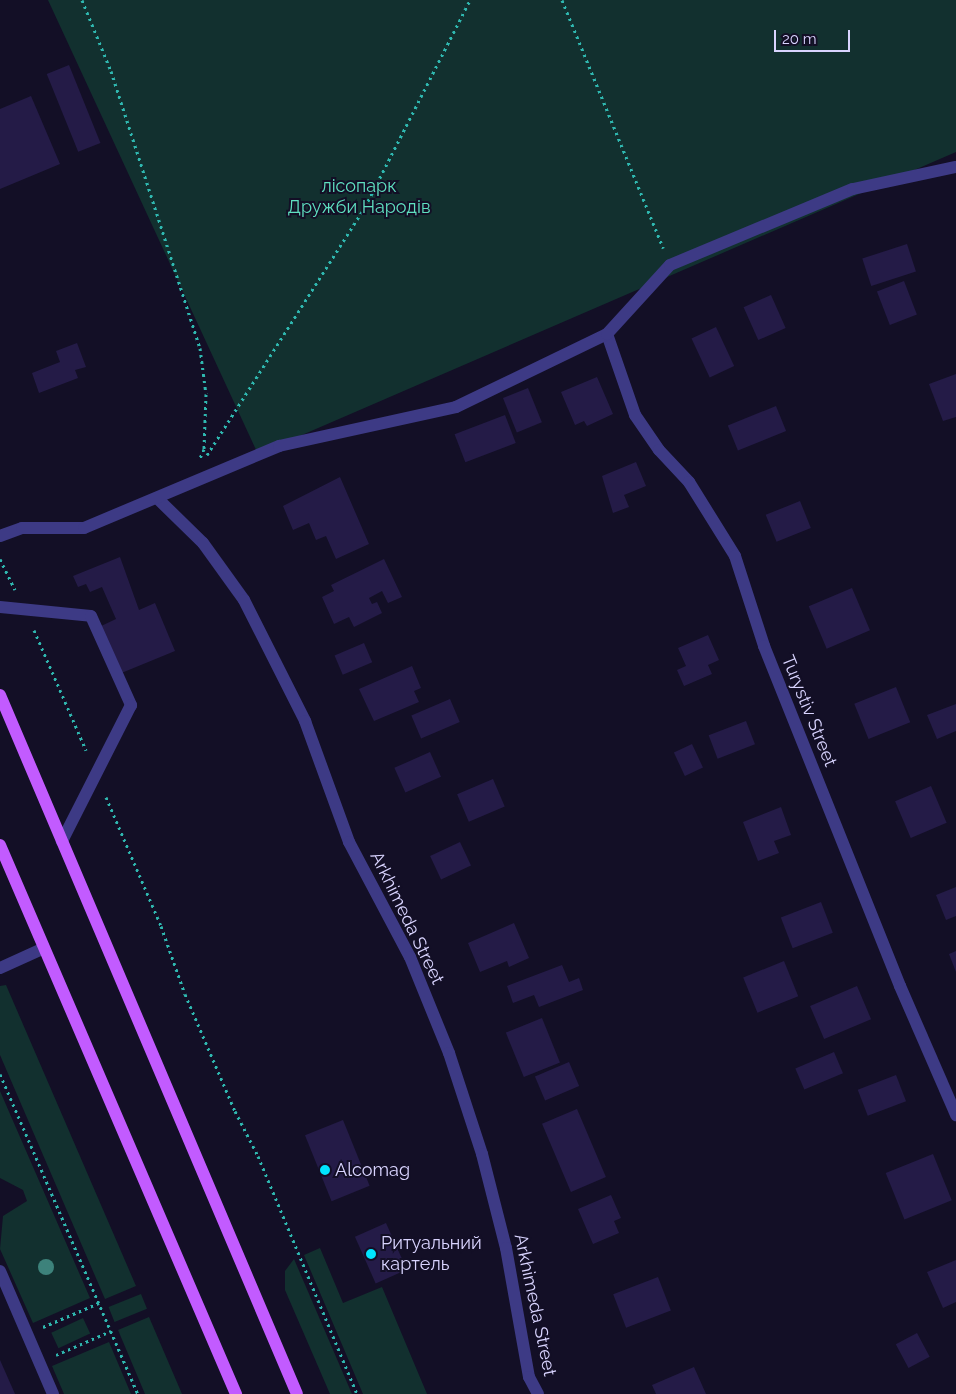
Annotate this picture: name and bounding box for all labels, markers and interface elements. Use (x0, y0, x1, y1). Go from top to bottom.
scale bar (776, 20, 852, 52)
text: 20 m (782, 30, 817, 48)
park label: лісопарк Дружби Народів (287, 176, 431, 218)
street label: Turystiv Street (777, 652, 841, 770)
street label: Arkhimeda Street (366, 848, 448, 988)
place label: Alcomag (335, 1159, 410, 1181)
marker: Alcomag (319, 1164, 331, 1176)
street label: Arkhimeda Street (509, 1232, 561, 1378)
place label: Ритуальний картель (381, 1233, 482, 1276)
marker: Ритуальний картель (365, 1248, 377, 1260)

